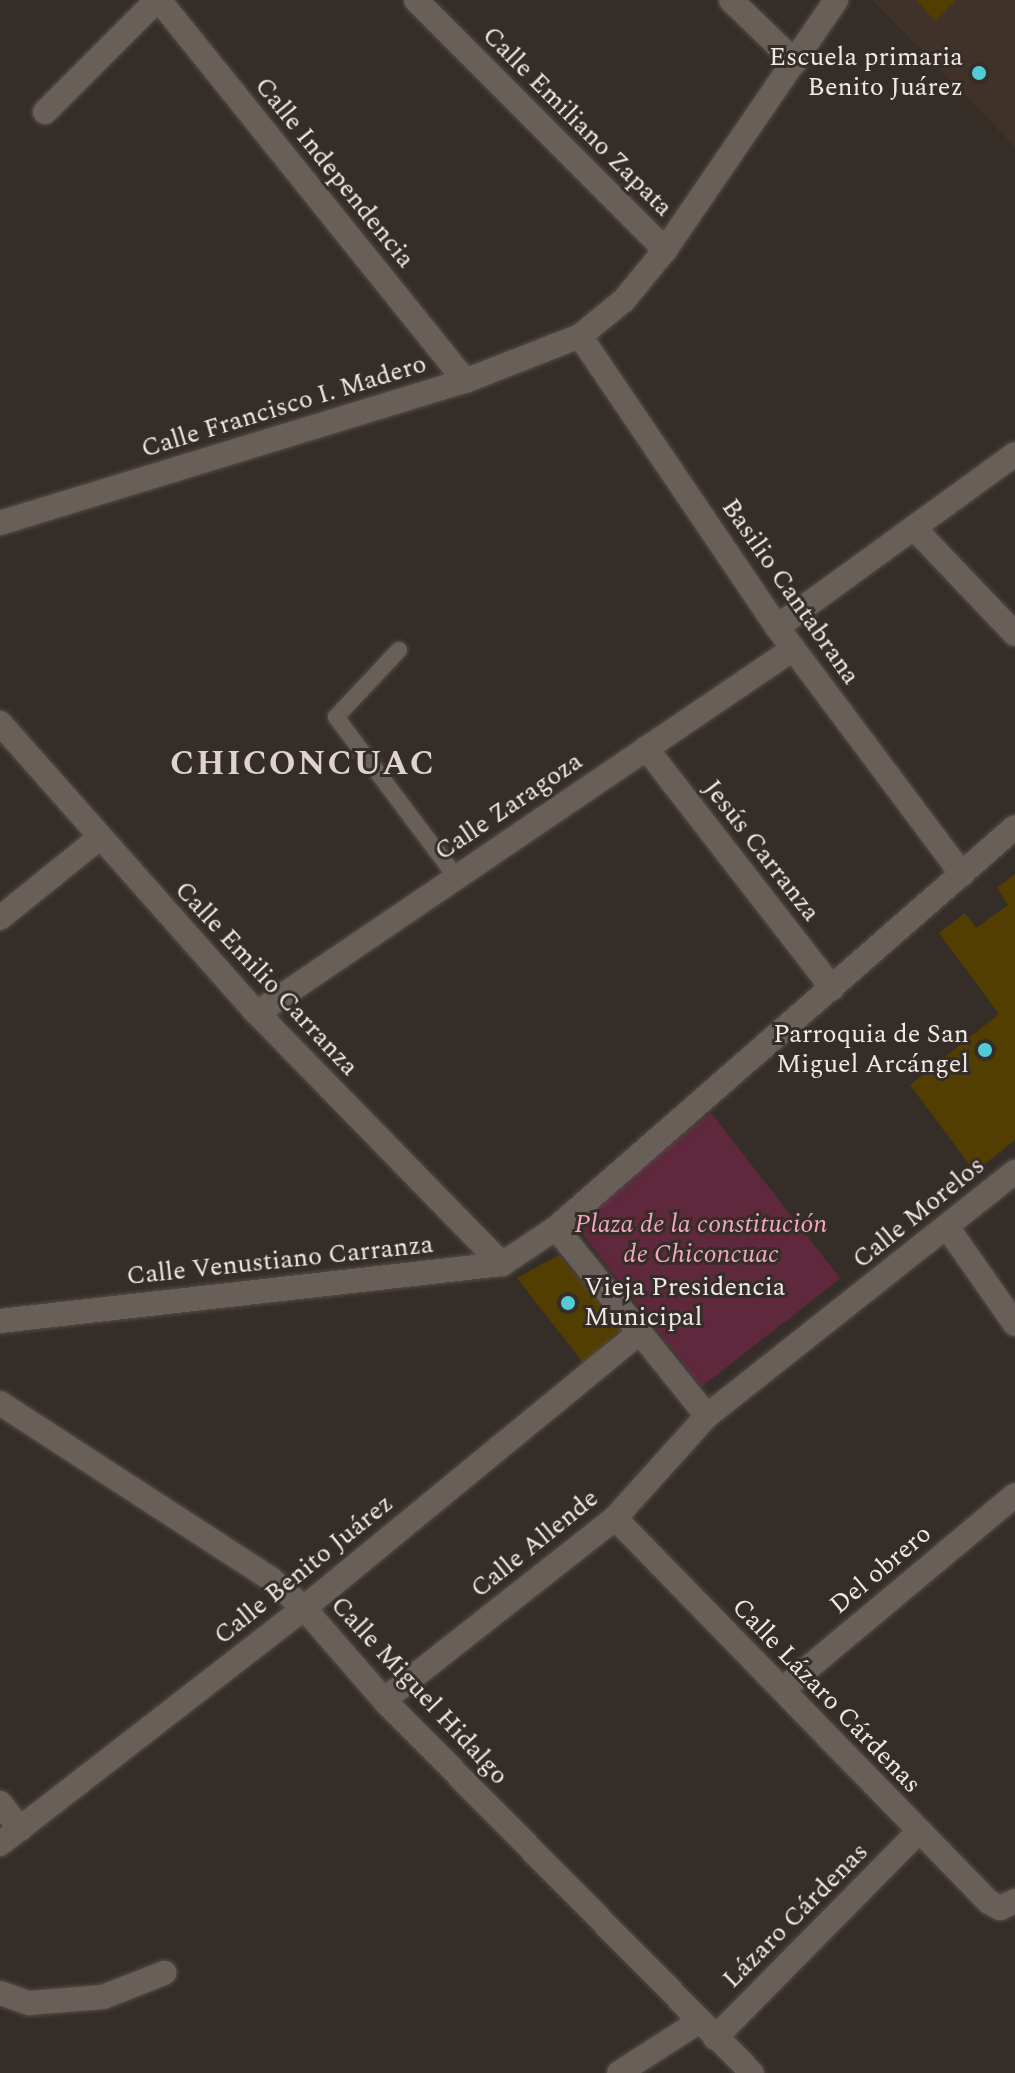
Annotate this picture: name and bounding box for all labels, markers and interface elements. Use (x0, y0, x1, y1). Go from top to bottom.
street label: Calle Emiliano Zapata (475, 20, 679, 224)
place label: Escuela primaria Benito Juárez (769, 42, 963, 104)
marker: Escuela primaria Benito Juárez (970, 64, 988, 82)
street label: Calle Independencia (248, 71, 420, 275)
street label: Calle Francisco I. Madero (138, 349, 430, 465)
street label: Basilio Cantabrana (714, 493, 866, 691)
district label: CHICONCUAC (170, 745, 436, 785)
street label: Calle Zaragoza (429, 746, 589, 868)
street label: Jesús Carranza (696, 774, 826, 928)
street label: Calle Emilio Carranza (168, 875, 364, 1083)
place label: Parroquia de San Miguel Arcángel (773, 1019, 969, 1080)
marker: Parroquia de San Miguel Arcángel (976, 1041, 994, 1059)
street label: Calle Morelos (847, 1150, 991, 1276)
park label: Plaza de la constitución de Chiconcuac (575, 1209, 827, 1270)
street label: Calle Venustiano Carranza (125, 1229, 435, 1293)
place label: Vieja Presidencia Municipal (584, 1272, 785, 1334)
marker: Vieja Presidencia Municipal (559, 1294, 577, 1312)
street label: Calle Allende (465, 1483, 605, 1605)
street label: Calle Benito Juárez (208, 1488, 400, 1652)
street label: Del obrero (824, 1519, 938, 1621)
street label: Calle Miguel Hidalgo (324, 1590, 514, 1792)
street label: Calle Lázaro Cárdenas (725, 1592, 927, 1800)
street label: Lázaro Cárdenas (717, 1837, 875, 1995)

